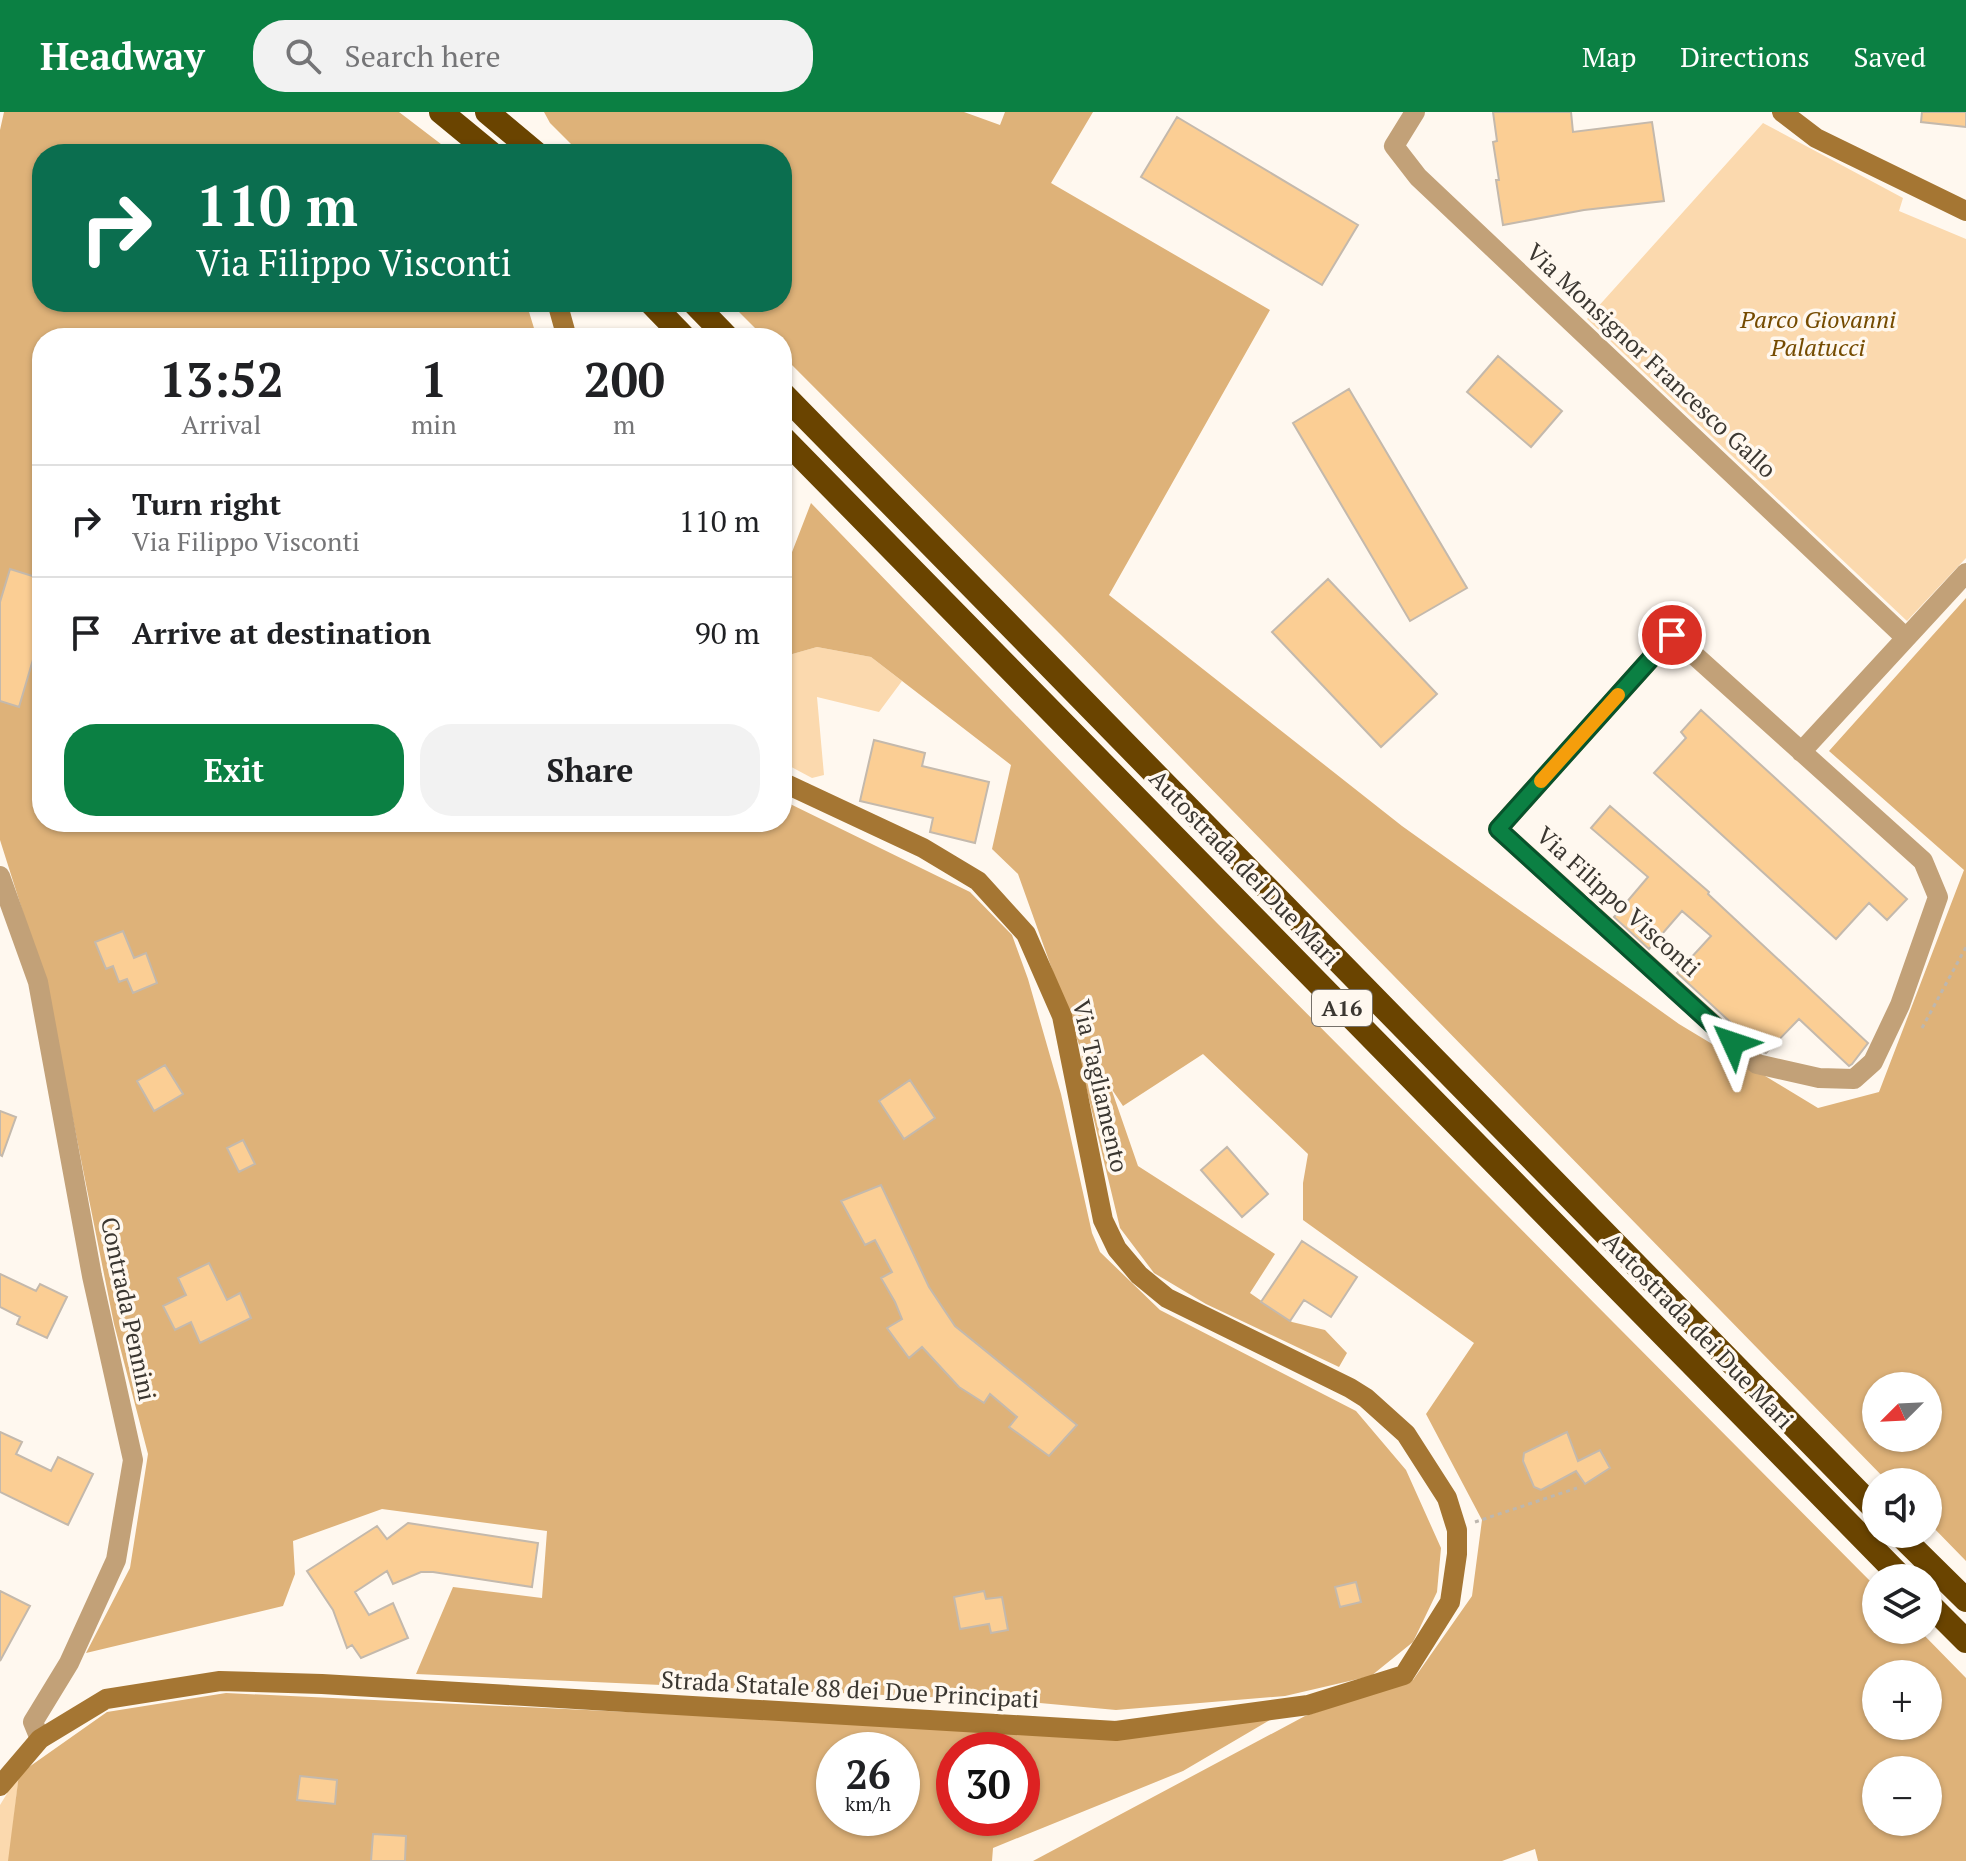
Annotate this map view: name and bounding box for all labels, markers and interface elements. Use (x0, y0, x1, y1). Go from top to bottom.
search box (253, 20, 813, 92)
text: Headway (40, 31, 205, 81)
icon: search (281, 34, 325, 78)
text: Search here (345, 36, 501, 76)
text: Map (1582, 38, 1636, 75)
text: Directions (1680, 38, 1810, 75)
text: Saved (1854, 38, 1926, 75)
text: 110 m (196, 168, 358, 242)
icon: right (64, 176, 168, 280)
street label: Via Monsignor Francesco Gallo (1520, 236, 1784, 485)
text: Via Filippo Visconti (196, 239, 512, 286)
park label: Parco Giovanni Palatucci (1739, 303, 1896, 363)
text: 13:52 (159, 347, 284, 411)
text: 1 (420, 347, 447, 411)
text: 200 (584, 347, 665, 411)
text: Arrival (182, 407, 261, 441)
text: min (411, 407, 457, 441)
text: m (613, 407, 636, 441)
text: Turn right (132, 484, 281, 524)
icon: right (64, 499, 108, 543)
text: 110 m (679, 501, 760, 541)
text: Via Filippo Visconti (132, 524, 360, 558)
pin (1638, 601, 1706, 669)
icon: arrive (64, 611, 108, 655)
text: Arrive at destination (132, 613, 431, 653)
text: 90 m (695, 613, 760, 653)
icon: arrive (1650, 613, 1694, 657)
button: Exit (64, 724, 404, 816)
button: Share (420, 724, 760, 816)
street label: Autostrada dei Due Mari (1143, 762, 1347, 972)
street label: Via Filippo Visconti (1530, 819, 1708, 984)
road number: A16 (1312, 990, 1372, 1026)
street label: Via Tagliamento (1066, 996, 1136, 1175)
position arrow (1691, 1001, 1775, 1085)
street label: Contrada Pennini (94, 1214, 164, 1403)
street label: Autostrada dei Due Mari (1597, 1225, 1801, 1435)
north arrow (1862, 1372, 1942, 1452)
map controls (1862, 1372, 1942, 1836)
button: sound (1862, 1468, 1942, 1548)
button: layers (1862, 1564, 1942, 1644)
button: + (1862, 1660, 1942, 1740)
street label: Strada Statale 88 dei Due Principati (660, 1663, 1040, 1715)
speed limit sign: 30 (936, 1732, 1040, 1836)
text: 26 (845, 1747, 891, 1800)
button: − (1862, 1756, 1942, 1836)
text: km/h (845, 1790, 891, 1817)

